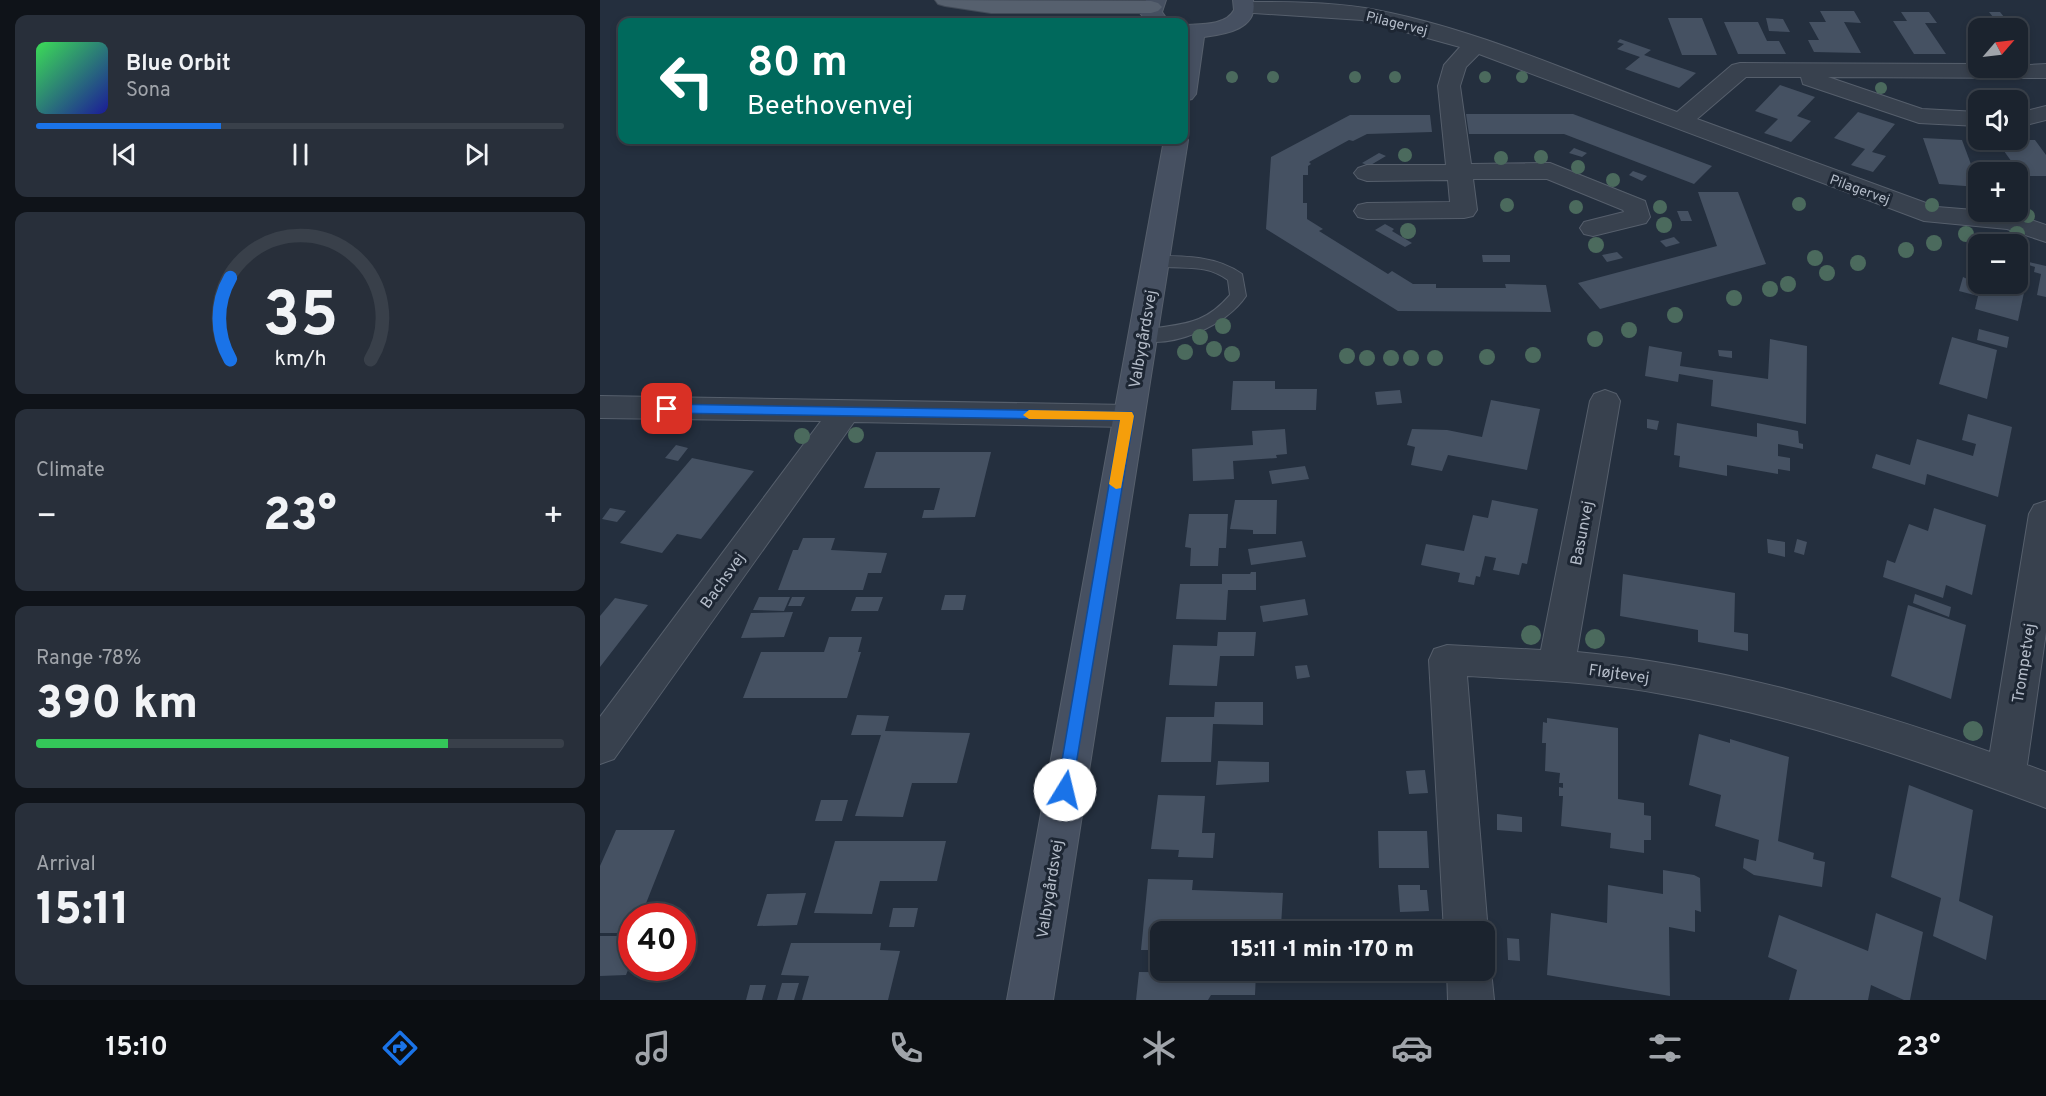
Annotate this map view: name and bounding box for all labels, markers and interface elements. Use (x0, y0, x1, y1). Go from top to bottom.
street label: Pilagervej (1364, 9, 1429, 40)
north arrow (1968, 18, 2028, 78)
map controls (1968, 18, 2028, 294)
text: 80 m (747, 38, 848, 91)
icon: left (648, 42, 726, 120)
text: Blue Orbit (126, 51, 231, 78)
text: Sona (126, 78, 171, 104)
text: Beethovenvej (747, 90, 913, 124)
button: sound (1968, 90, 2028, 150)
icon: previous (108, 138, 141, 171)
icon: pause (284, 138, 317, 171)
icon: next (460, 138, 493, 171)
button: + (1968, 162, 2028, 222)
street label: Pilagervej (1827, 172, 1892, 209)
button: − (1968, 234, 2028, 294)
text: 35 (262, 279, 338, 358)
street label: Valbygårdsvej (1125, 289, 1162, 390)
text: km/h (274, 346, 326, 373)
pin (641, 383, 692, 434)
icon: arrive (650, 392, 683, 425)
text: Climate (36, 458, 105, 484)
text: 23° (263, 489, 337, 546)
text: − (36, 497, 57, 539)
text: + (543, 497, 564, 539)
street label: Basunvej (1567, 499, 1599, 567)
street label: Bachsvej (697, 549, 751, 613)
street label: Trompetvej (2009, 622, 2041, 705)
text: Range · 78% (36, 646, 141, 672)
street label: Fløjtevej (1587, 661, 1650, 689)
text: 390 km (36, 677, 198, 734)
position arrow (1033, 758, 1097, 822)
street label: Valbygårdsvej (1033, 839, 1069, 940)
text: Arrival (36, 852, 96, 878)
text: 15:11 (36, 883, 130, 940)
speed limit sign: 40 (618, 903, 696, 981)
text: 15:11 · 1 min · 170 m (1231, 937, 1414, 964)
icon: directions (379, 1027, 421, 1069)
icon: music (632, 1027, 674, 1069)
icon: phone (885, 1027, 927, 1069)
icon: climate (1138, 1027, 1180, 1069)
icon: car (1391, 1027, 1433, 1069)
icon: filters (1644, 1027, 1686, 1069)
text: 15:10 (105, 1031, 168, 1065)
text: 23° (1897, 1031, 1941, 1065)

